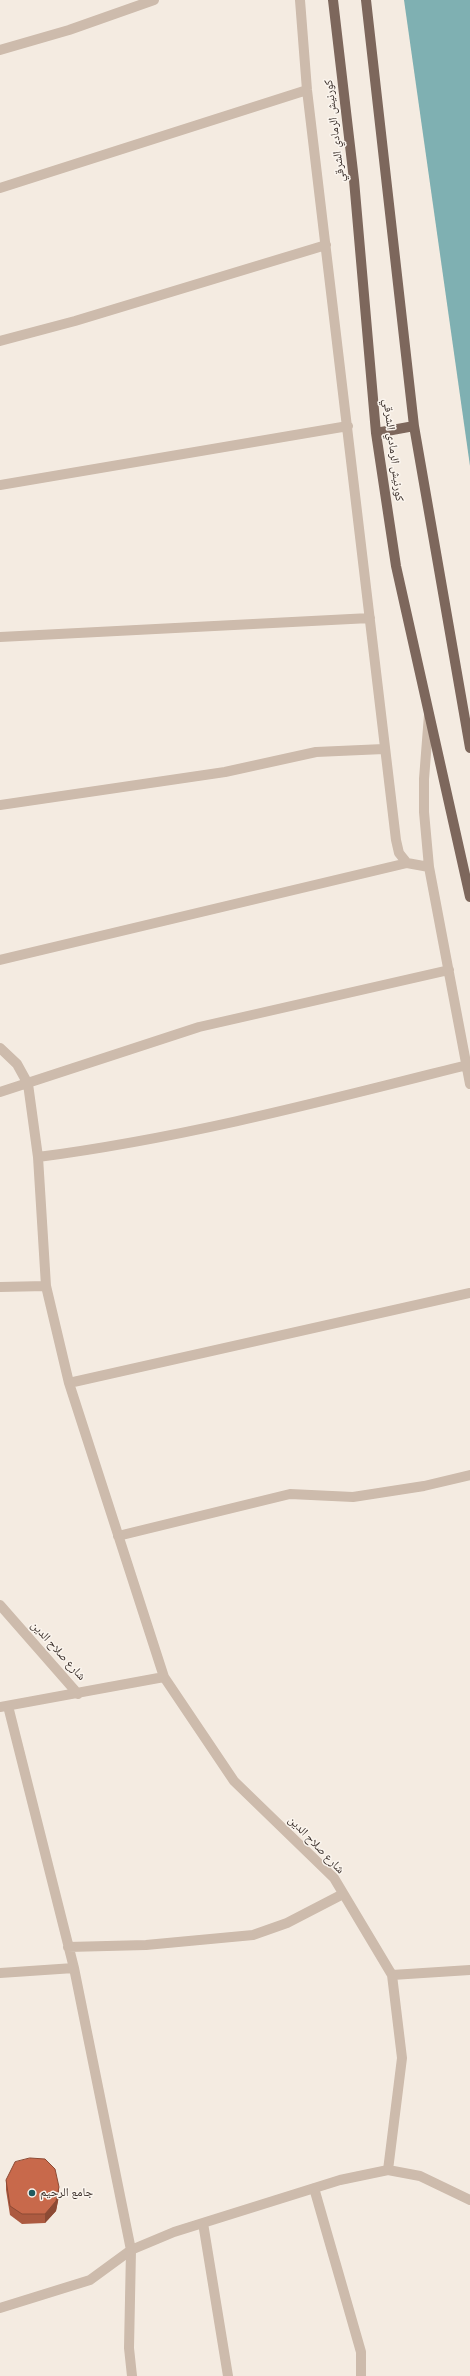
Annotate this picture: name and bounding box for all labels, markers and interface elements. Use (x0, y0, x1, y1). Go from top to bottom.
street label: كورنيش الرمادي الشرقي (322, 79, 348, 183)
street label: كورنيش الرمادي الشرقي (380, 398, 406, 502)
street label: شارع صلاح الدين (28, 1618, 88, 1684)
street label: شارع صلاح الدين (285, 1813, 347, 1877)
place label: جامع الرحيم (40, 2186, 93, 2200)
marker: جامع الرحيم (27, 2188, 37, 2198)

